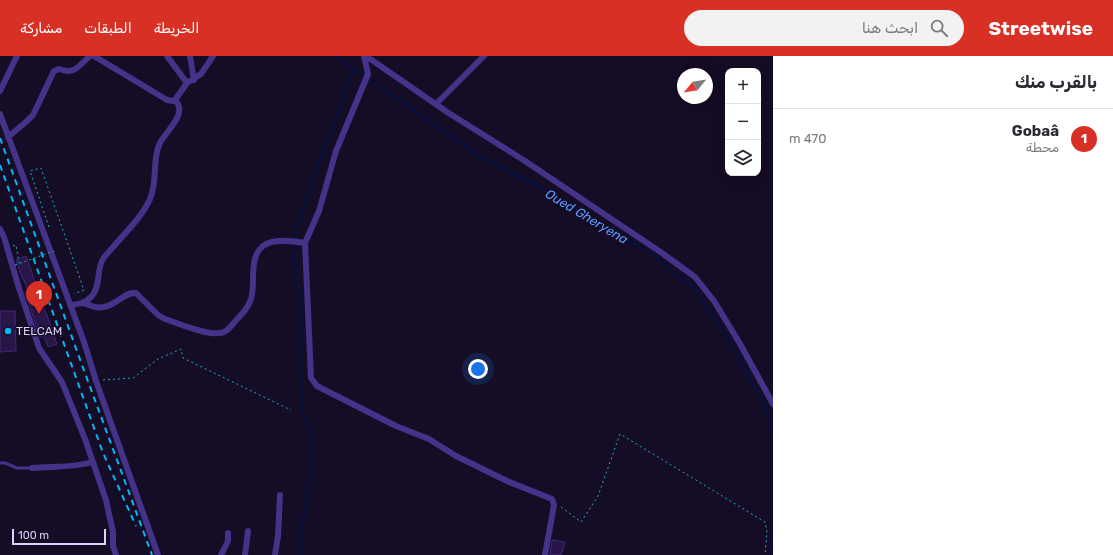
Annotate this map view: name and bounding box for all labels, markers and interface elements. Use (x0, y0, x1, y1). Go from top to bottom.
search box (684, 10, 964, 46)
icon: search (928, 17, 950, 39)
text: Streetwise (988, 17, 1093, 40)
text: ابحث هنا (862, 19, 918, 37)
text: مشاركة (20, 20, 62, 37)
text: الطبقات (84, 20, 132, 37)
text: الخريطة (154, 20, 199, 37)
north arrow (677, 68, 713, 104)
map controls (725, 68, 761, 176)
button: + (725, 68, 761, 104)
text: بالقرب منك (1015, 72, 1097, 92)
button: − (725, 104, 761, 140)
text: Gobaâ (1012, 122, 1059, 140)
text: 470 m (789, 131, 827, 146)
text: 1 (1081, 131, 1087, 146)
button: layers (725, 140, 761, 176)
text: محطة (1026, 140, 1059, 155)
water label: Oued Gheryena (543, 186, 631, 247)
pin: 1 (26, 281, 52, 314)
place label: TELCAM (16, 324, 62, 338)
marker: TELCAM (3, 326, 13, 336)
your location (468, 359, 488, 379)
scale bar (12, 527, 106, 546)
text: 100 m (18, 529, 49, 542)

